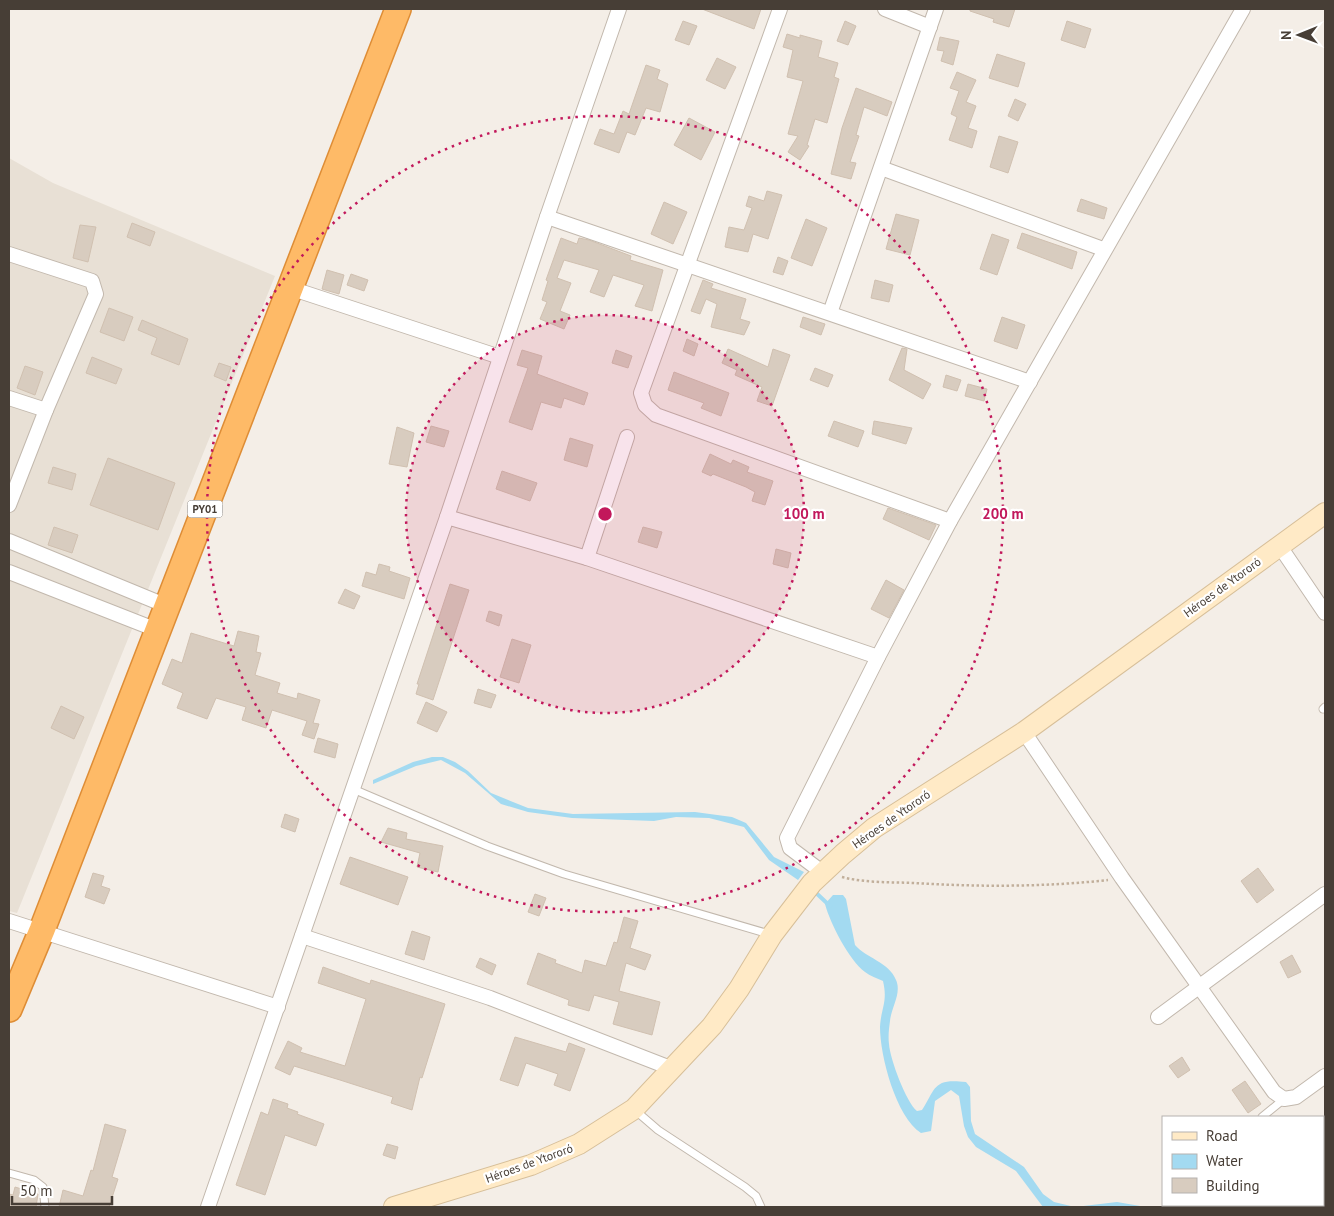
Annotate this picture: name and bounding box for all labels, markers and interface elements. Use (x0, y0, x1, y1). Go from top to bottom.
north arrow (1274, 10, 1324, 60)
text: N (1277, 30, 1295, 40)
road number: PY01 (188, 500, 222, 518)
text: 100 m (783, 504, 825, 523)
text: 200 m (982, 504, 1024, 523)
centre of rings (596, 505, 614, 523)
street label: Héroes de Ytororó (1180, 554, 1264, 620)
street label: Héroes de Ytororó (849, 786, 933, 852)
legend (1162, 1116, 1324, 1206)
text: Road (1206, 1126, 1238, 1145)
street label: Héroes de Ytororó (483, 1140, 575, 1186)
text: Water (1206, 1151, 1243, 1170)
scale bar (12, 1174, 112, 1206)
text: Building (1206, 1176, 1260, 1195)
text: 50 m (20, 1181, 53, 1200)

